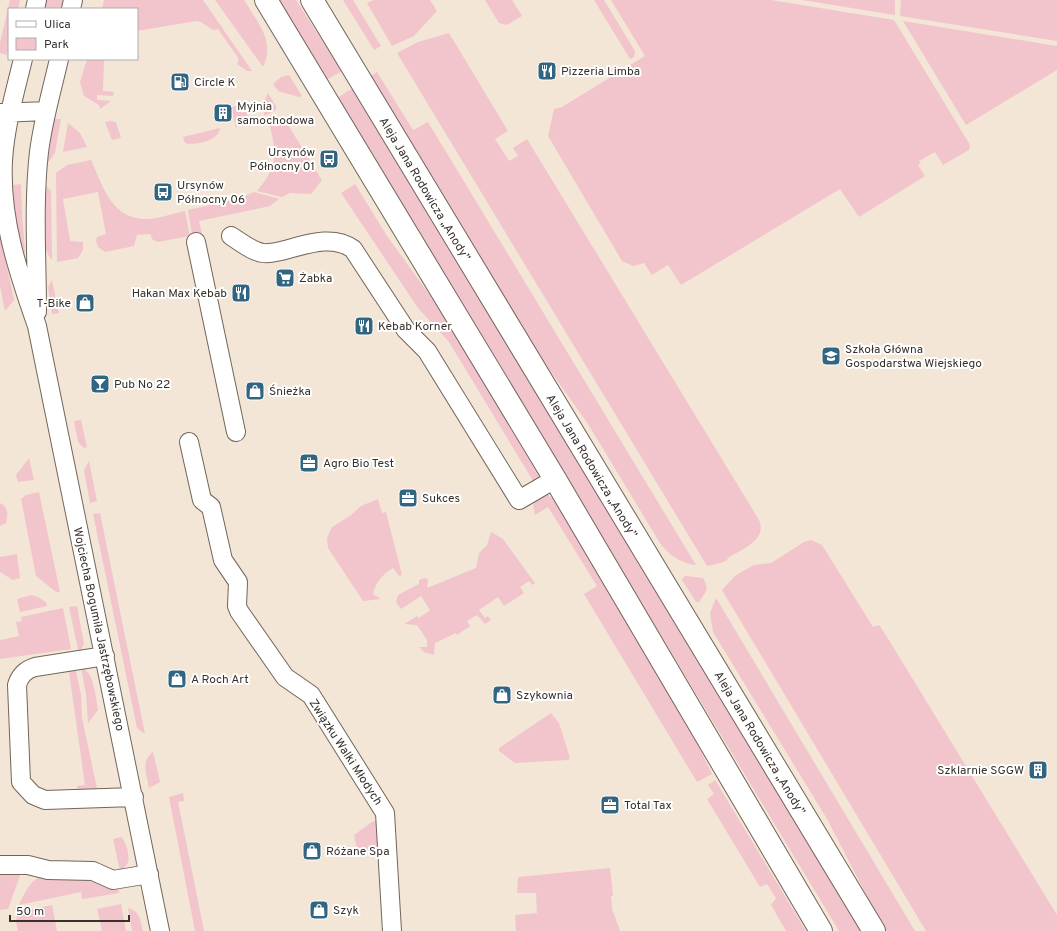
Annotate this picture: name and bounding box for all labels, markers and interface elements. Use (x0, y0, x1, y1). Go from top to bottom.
legend (8, 8, 138, 60)
text: Ulica (44, 17, 71, 33)
text: Park (44, 37, 69, 53)
restaurant icon: Pizzeria Limba (536, 60, 558, 82)
place label: Pizzeria Limba (561, 64, 640, 80)
fuel station icon: Circle K (169, 71, 191, 93)
place label: Circle K (194, 75, 236, 91)
place label: Myjnia samochodowa (237, 99, 314, 129)
building icon: Myjnia samochodowa (212, 102, 234, 124)
street label: Aleja Jana Rodowicza „Anody” (375, 115, 473, 264)
place label: Ursynów Północny 01 (250, 145, 315, 175)
bus stop icon: Ursynów Północny 01 (318, 148, 340, 170)
place label: Ursynów Północny 06 (177, 178, 245, 208)
bus stop icon: Ursynów Północny 06 (152, 181, 174, 203)
supermarket icon: Żabka (274, 267, 296, 289)
place label: Żabka (299, 271, 332, 287)
restaurant icon: Hakan Max Kebab (230, 282, 252, 304)
place label: Hakan Max Kebab (132, 286, 227, 302)
shop icon: T-Bike (74, 292, 96, 314)
place label: T-Bike (37, 296, 71, 312)
restaurant icon: Kebab Korner (353, 315, 375, 337)
place label: Kebab Korner (378, 319, 452, 335)
place label: Szkoła Główna Gospodarstwa Wiejskiego (845, 342, 982, 372)
school or university icon: Szkoła Główna Gospodarstwa Wiejskiego (820, 345, 842, 367)
bar icon: Pub No 22 (89, 373, 111, 395)
place label: Pub No 22 (114, 377, 170, 393)
shop icon: Śnieżka (244, 380, 266, 402)
place label: Śnieżka (269, 384, 311, 400)
street label: Aleja Jana Rodowicza „Anody” (542, 392, 640, 541)
office icon: Agro Bio Test (298, 452, 320, 474)
place label: Agro Bio Test (323, 456, 394, 472)
office icon: Sukces (397, 487, 419, 509)
place label: Sukces (422, 491, 460, 507)
street label: Wojciecha Bogumiła Jastrzębowskiego (69, 526, 128, 733)
shop icon: A Roch Art (166, 668, 188, 690)
street label: Aleja Jana Rodowicza „Anody” (710, 669, 808, 818)
place label: A Roch Art (191, 672, 249, 688)
shop icon: Szykownia (491, 684, 513, 706)
place label: Szykownia (516, 688, 573, 704)
street label: Związku Walki Młodych (305, 696, 386, 809)
building icon: Szklarnie SGGW (1027, 759, 1049, 781)
place label: Szklarnie SGGW (937, 763, 1024, 779)
office icon: Total Tax (599, 794, 621, 816)
place label: Total Tax (624, 798, 672, 814)
shop icon: Różane Spa (301, 840, 323, 862)
place label: Różane Spa (326, 844, 390, 860)
scale bar (10, 897, 129, 923)
shop icon: Szyk (308, 899, 330, 921)
place label: Szyk (333, 903, 359, 919)
text: 50 m (16, 904, 44, 920)

